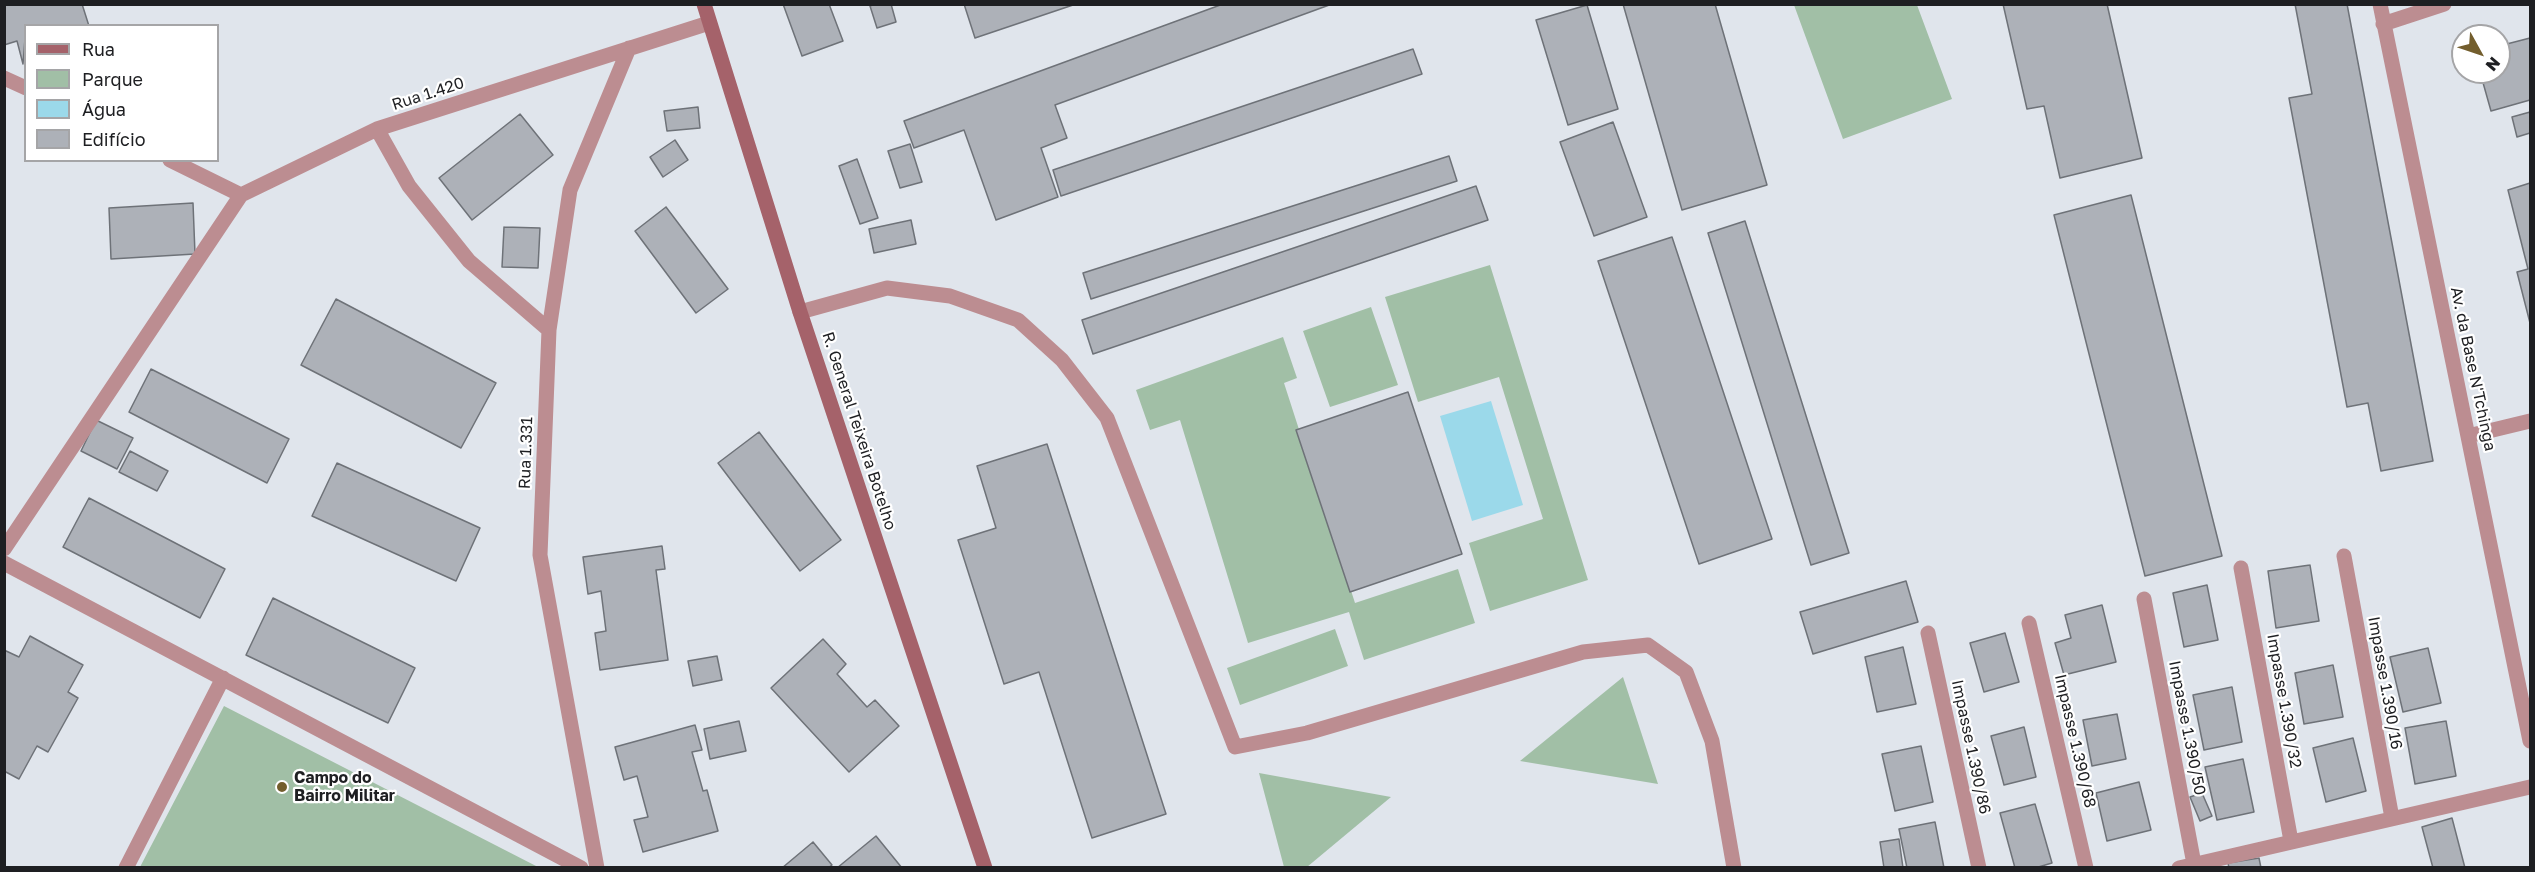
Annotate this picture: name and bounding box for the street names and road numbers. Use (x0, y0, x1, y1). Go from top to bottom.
street label: Rua 1.420 (389, 73, 467, 115)
street label: Av. da Base N'Tchinga (2446, 285, 2500, 453)
street label: R. General Teixeira Botelho (818, 329, 900, 533)
street label: Rua 1.331 (515, 417, 537, 489)
street label: Impasse 1.390/16 (2364, 615, 2406, 751)
street label: Impasse 1.390/32 (2263, 632, 2305, 770)
street label: Impasse 1.390/50 (2165, 659, 2209, 797)
street label: Impasse 1.390/68 (2050, 672, 2100, 810)
street label: Impasse 1.390/86 (1947, 678, 1995, 816)

